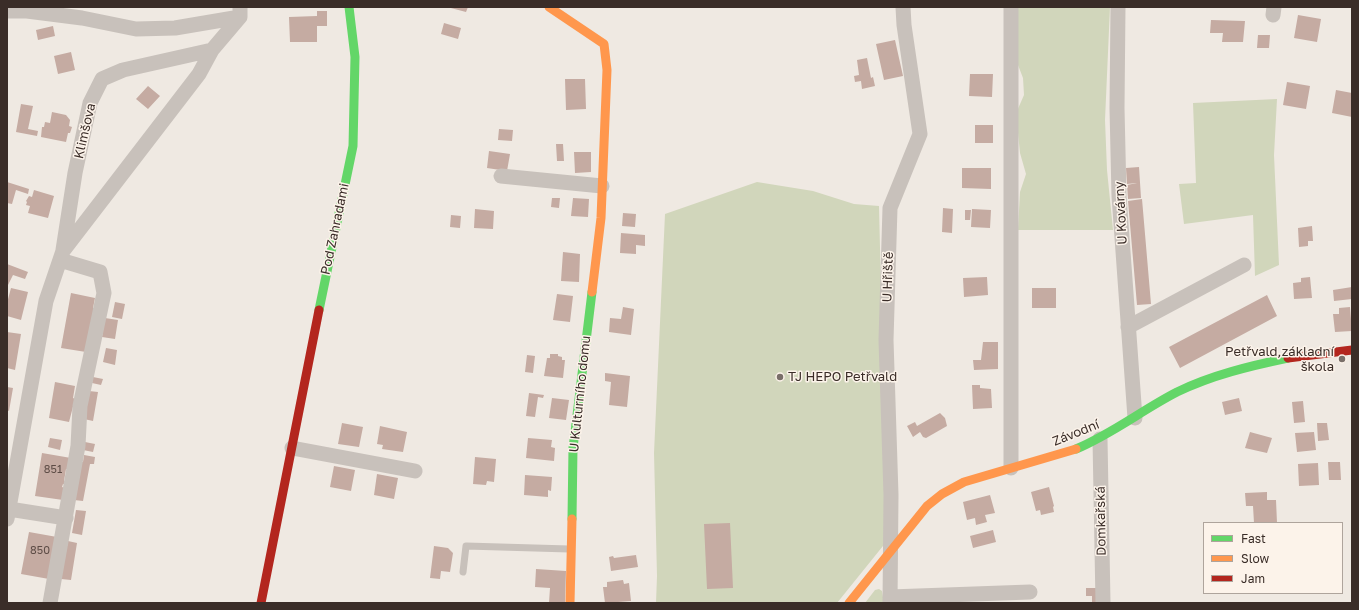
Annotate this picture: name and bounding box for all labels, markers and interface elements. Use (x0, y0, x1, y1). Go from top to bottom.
street label: Klimšova (71, 102, 99, 160)
street label: U Kovárny (1112, 181, 1130, 245)
street label: Pod Zahradami (318, 182, 352, 276)
street label: U Hřiště (879, 251, 897, 303)
street label: U Kulturního domu (566, 335, 594, 453)
place label: Petřvald,základní škola (1225, 344, 1334, 375)
marker: Petřvald,základní škola (1337, 354, 1347, 364)
place label: TJ HEPO Petřvald (788, 369, 897, 385)
marker: TJ HEPO Petřvald (775, 372, 785, 382)
street label: Závodní (1050, 417, 1102, 449)
house number: 851 (44, 463, 62, 477)
street label: Domkařská (1093, 486, 1109, 556)
legend (1203, 522, 1343, 594)
text: Fast (1241, 531, 1266, 546)
house number: 850 (30, 544, 50, 558)
text: Slow (1241, 551, 1269, 566)
text: Jam (1241, 571, 1265, 586)

